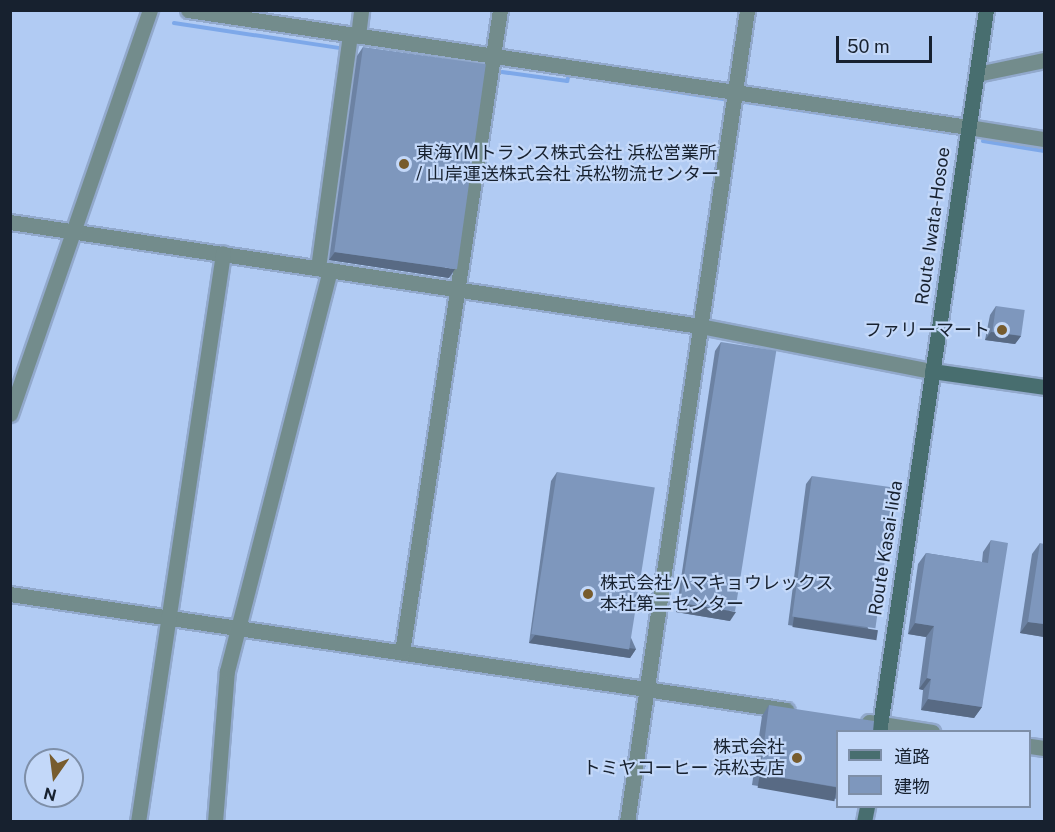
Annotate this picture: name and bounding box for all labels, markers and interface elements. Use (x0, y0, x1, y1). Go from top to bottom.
scale bar (839, 24, 935, 62)
text: 50 m (847, 36, 890, 57)
place label: 東海YMトランス株式会社 浜松営業所 / 山岸運送株式会社 浜松物流センター (416, 143, 719, 186)
street label: Route Iwata-Hosoe (911, 146, 955, 306)
marker: 東海YMトランス株式会社 浜松営業所 / 山岸運送株式会社 浜松物流センター (397, 157, 411, 171)
place label: ファリーマート (864, 319, 990, 341)
marker: ファリーマート (995, 323, 1009, 337)
street label: Route Kasai-Iida (865, 479, 907, 617)
place label: 株式会社ハマキョウレックス 本社第二センター (600, 573, 834, 616)
marker: 株式会社ハマキョウレックス 本社第二センター (581, 587, 595, 601)
legend (836, 730, 1031, 808)
place label: 株式会社 トミヤコーヒー 浜松支店 (583, 737, 785, 780)
text: 道路 (894, 746, 930, 767)
north arrow (24, 748, 84, 808)
marker: 株式会社 トミヤコーヒー 浜松支店 (790, 751, 804, 765)
text: 建物 (894, 776, 930, 797)
text: N (42, 783, 58, 805)

